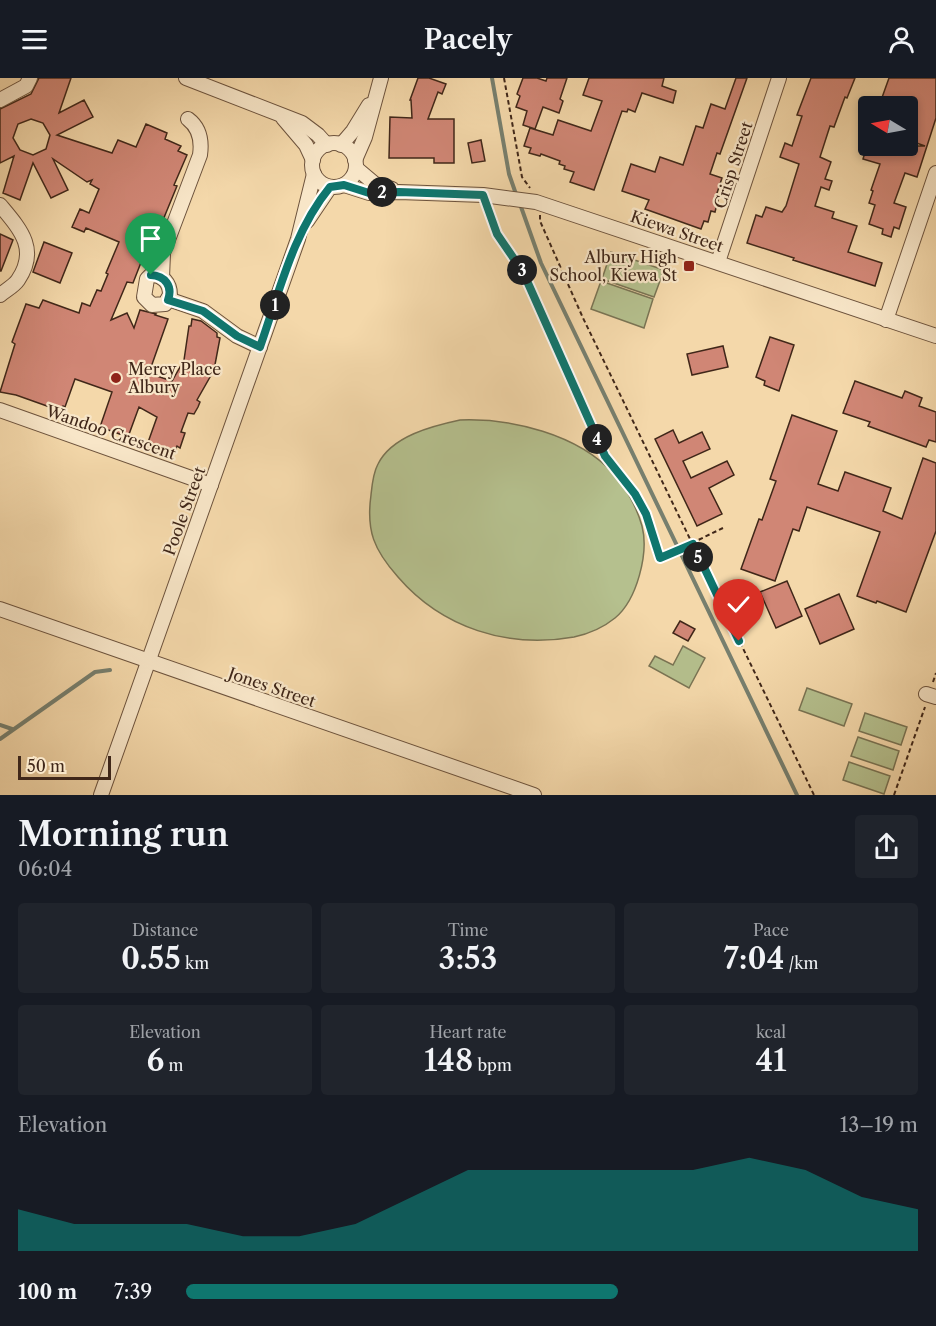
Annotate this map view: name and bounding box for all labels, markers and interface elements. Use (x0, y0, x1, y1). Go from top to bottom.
icon: menu (18, 23, 51, 56)
text: Pacely (424, 23, 512, 56)
icon: person (885, 23, 918, 56)
north arrow (858, 96, 918, 156)
map controls (858, 96, 918, 156)
street label: Crisp Street (710, 119, 757, 211)
pin: 2 (367, 177, 397, 207)
text: 2 (377, 182, 387, 202)
street label: Kiewa Street (628, 206, 726, 256)
pin (125, 213, 176, 275)
icon: arrive (134, 222, 167, 255)
place label: Albury High School, Kiewa St (550, 247, 677, 285)
pin: 3 (507, 255, 537, 285)
marker: Albury High School, Kiewa St (682, 259, 696, 273)
text: 3 (517, 260, 527, 280)
pin: 1 (260, 290, 290, 320)
text: 1 (271, 295, 279, 315)
place label: Mercy Place Albury (127, 359, 221, 397)
marker: Mercy Place Albury (109, 371, 123, 385)
street label: Wandoo Crescent (43, 400, 179, 464)
pin: 4 (582, 424, 612, 454)
text: 4 (592, 429, 602, 449)
street label: Poole Street (159, 464, 209, 558)
pin: 5 (683, 542, 713, 572)
text: 5 (694, 547, 702, 567)
pin (713, 579, 764, 641)
icon: check (722, 588, 755, 621)
street label: Jones Street (223, 662, 319, 711)
scale bar (18, 753, 111, 780)
text: 50 m (27, 756, 65, 776)
text: Morning run (18, 814, 229, 855)
button: share (855, 815, 918, 878)
text: 06:04 (18, 857, 72, 881)
text: Distance (132, 920, 198, 940)
text: Time (448, 920, 488, 940)
text: Pace (753, 920, 789, 940)
text: 0.55 (121, 940, 181, 977)
text: 3:53 (439, 940, 497, 977)
text: 7:04 (724, 940, 784, 977)
text: km (181, 953, 209, 973)
text: /km (784, 953, 819, 973)
text: Elevation (129, 1022, 201, 1042)
text: Heart rate (429, 1022, 507, 1042)
text: kcal (756, 1022, 786, 1042)
text: 6 (147, 1042, 164, 1079)
text: 148 (424, 1042, 473, 1079)
text: 41 (756, 1042, 786, 1079)
text: m (164, 1055, 183, 1075)
text: bpm (473, 1055, 512, 1075)
text: Elevation (18, 1113, 107, 1137)
text: 13–19 m (840, 1113, 918, 1137)
text: 100 m (18, 1280, 77, 1304)
text: 7:39 (114, 1280, 152, 1304)

